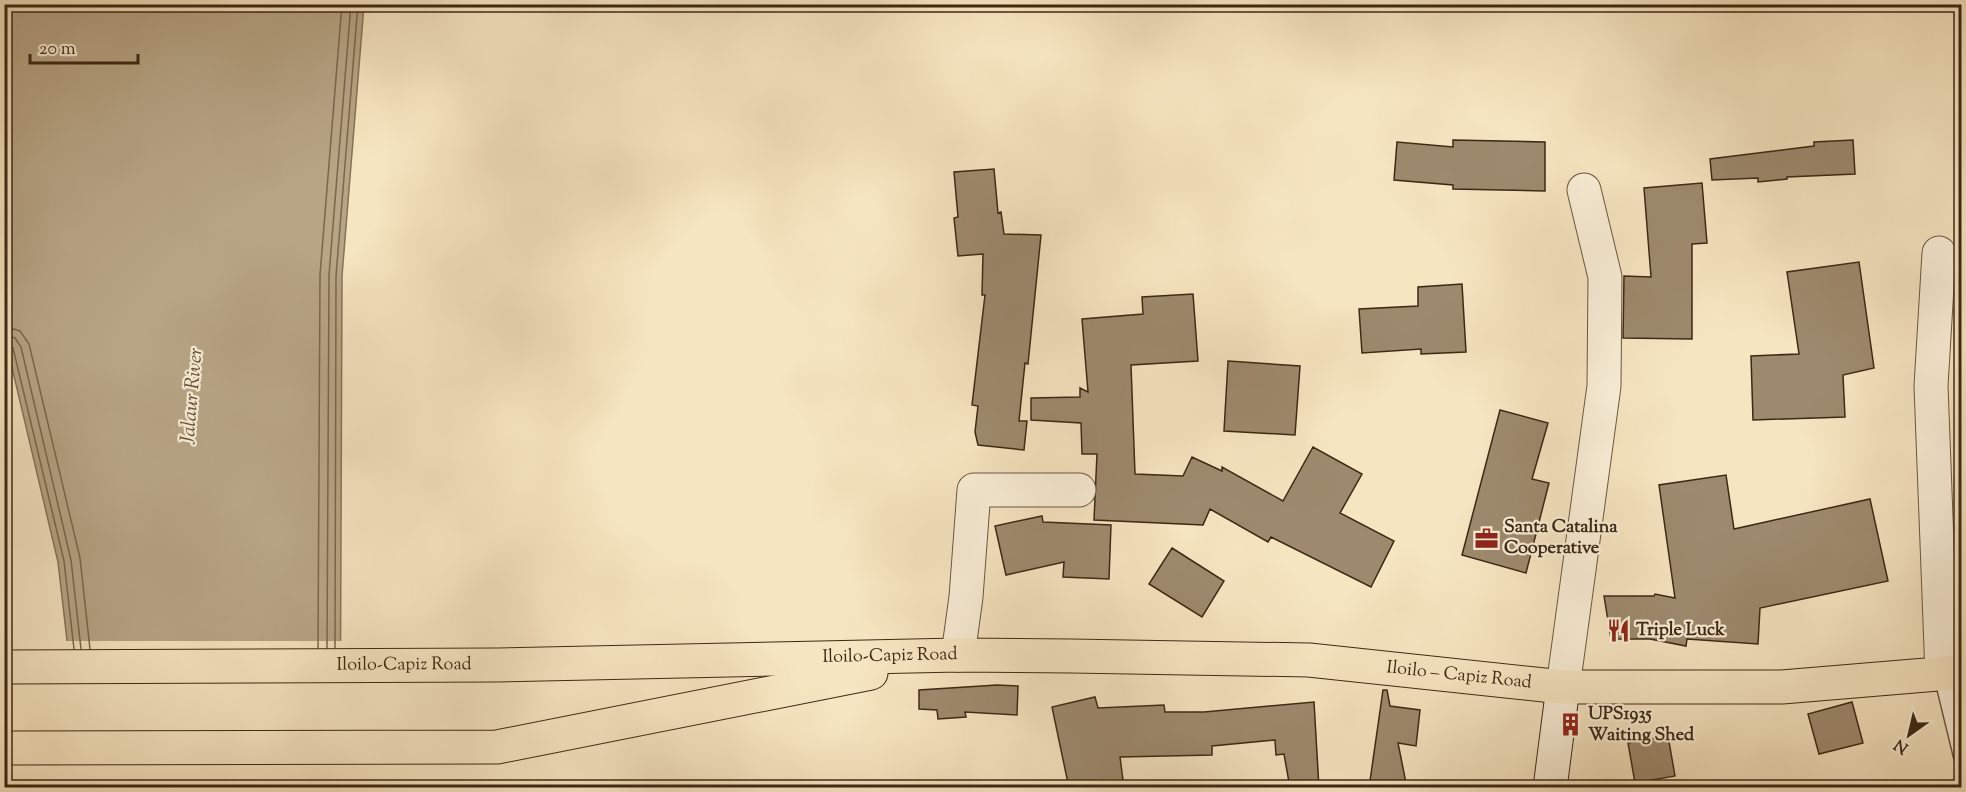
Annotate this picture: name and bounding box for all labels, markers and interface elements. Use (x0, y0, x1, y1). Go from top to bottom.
scale bar (30, 27, 138, 65)
text: 20 m (39, 37, 76, 63)
water label: Jalaur River (174, 347, 212, 446)
place label: Santa Catalina Cooperative (1504, 515, 1618, 562)
office icon: Santa Catalina Cooperative (1473, 525, 1499, 551)
restaurant icon: Triple Luck (1605, 618, 1631, 644)
place label: Triple Luck (1636, 618, 1725, 644)
street label: Iloilo-Capiz Road (822, 642, 958, 671)
street label: Iloilo-Capiz Road (336, 652, 472, 679)
street label: Iloilo – Capiz Road (1385, 655, 1533, 697)
place label: UPS1935 Waiting Shed (1588, 702, 1695, 749)
north arrow (1879, 705, 1939, 765)
building icon: UPS1935 Waiting Shed (1557, 712, 1583, 738)
text: N (1890, 732, 1914, 758)

